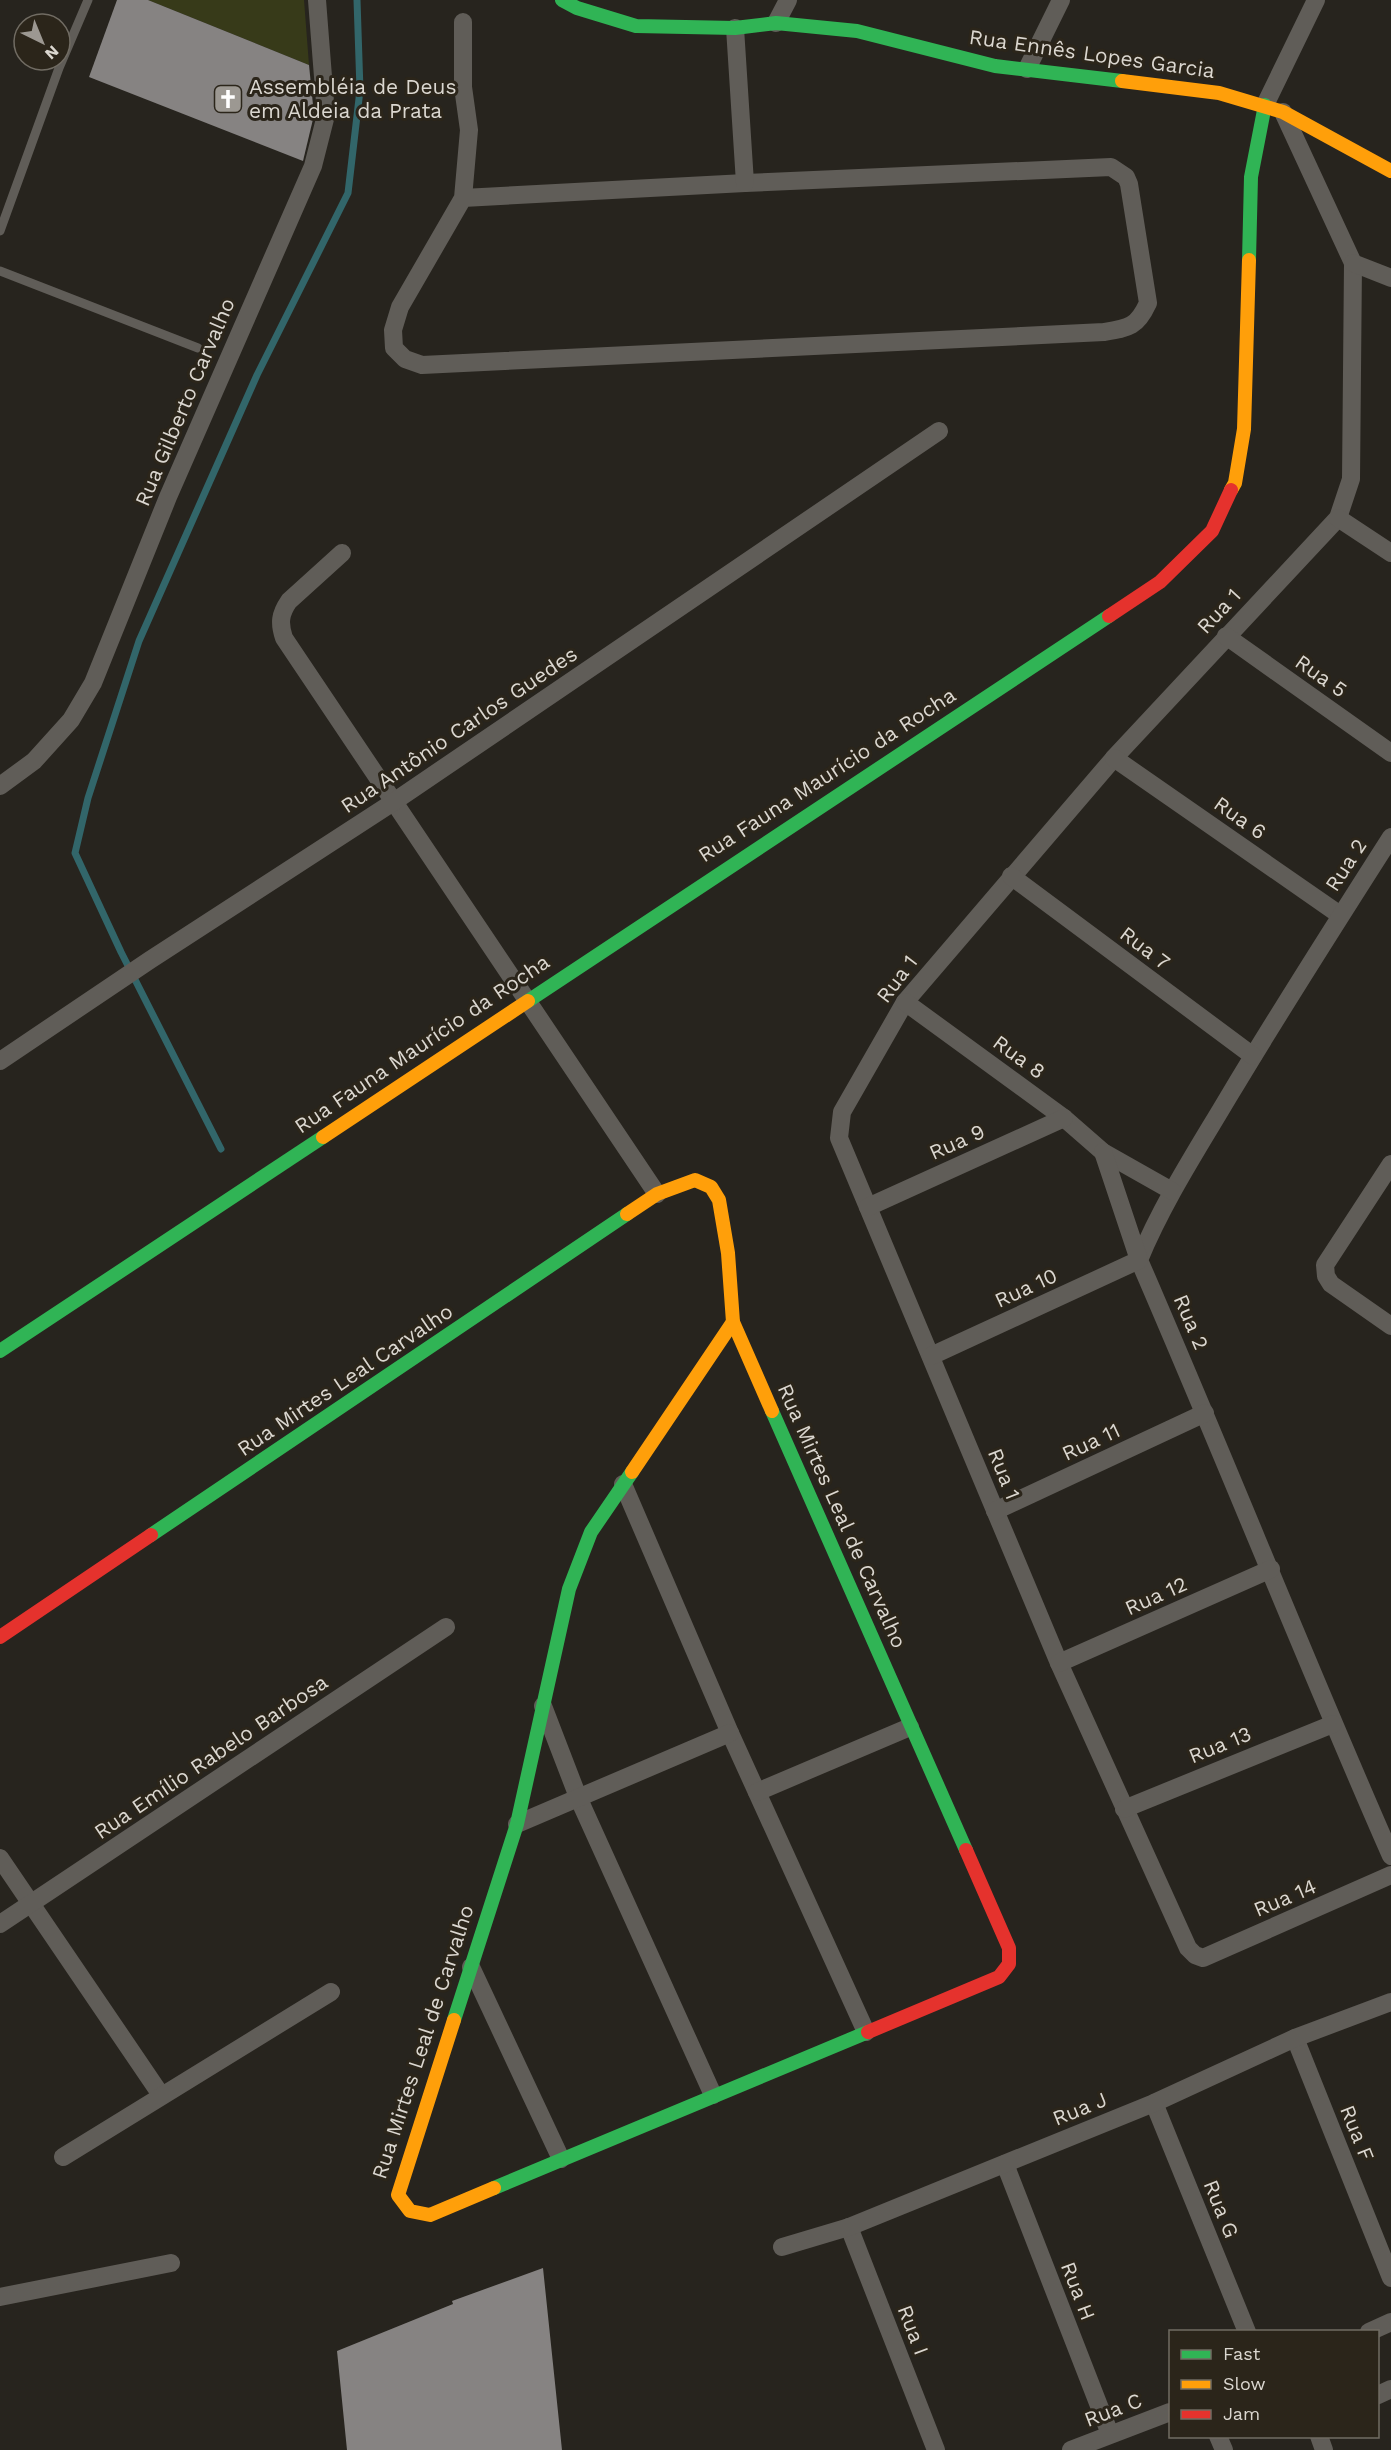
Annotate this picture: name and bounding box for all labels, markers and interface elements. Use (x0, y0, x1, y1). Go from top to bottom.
north arrow (12, 12, 72, 72)
street label: Rua Ennês Lopes Garcia (968, 24, 1217, 83)
text: N (41, 42, 63, 64)
place label: Assembléia de Deus em Aldeia da Prata (249, 74, 457, 123)
church icon: Assembléia de Deus em Aldeia da Prata (212, 83, 244, 115)
street label: Rua Gilberto Carvalho (129, 294, 240, 510)
street label: Rua 1 (1191, 583, 1246, 639)
street label: Rua Antônio Carlos Guedes (336, 641, 582, 818)
street label: Rua 5 (1291, 649, 1352, 702)
street label: Rua Fauna Maurício da Rocha (693, 682, 960, 867)
street label: Rua 6 (1209, 791, 1271, 844)
street label: Rua 2 (1319, 834, 1372, 896)
street label: Rua 7 (1115, 921, 1175, 975)
street label: Rua Fauna Maurício da Rocha (290, 949, 554, 1138)
street label: Rua 1 (871, 950, 923, 1007)
street label: Rua 8 (988, 1029, 1050, 1084)
street label: Rua 9 (925, 1118, 988, 1165)
street label: Rua 10 (991, 1262, 1061, 1313)
street label: Rua 2 (1169, 1290, 1214, 1353)
street label: Rua Mirtes Leal Carvalho (232, 1298, 457, 1461)
street label: Rua Mirtes Leal de Carvalho (773, 1380, 912, 1652)
street label: Rua 11 (1058, 1417, 1124, 1466)
street label: Rua 1 (983, 1445, 1026, 1503)
street label: Rua 12 (1121, 1571, 1191, 1620)
street label: Rua Emílio Rabelo Barbosa (89, 1669, 332, 1844)
street label: Rua 13 (1185, 1721, 1255, 1768)
street label: Rua 14 (1250, 1873, 1320, 1922)
street label: Rua Mirtes Leal de Carvalho (366, 1902, 479, 2182)
street label: Rua J (1049, 2086, 1111, 2131)
street label: Rua F (1335, 2101, 1380, 2164)
street label: Rua G (1199, 2176, 1244, 2242)
street label: Rua H (1056, 2258, 1101, 2324)
street label: Rua I (893, 2301, 934, 2358)
legend (1169, 2330, 1379, 2438)
text: Fast (1223, 2343, 1261, 2364)
text: Slow (1223, 2373, 1266, 2394)
street label: Rua C (1080, 2387, 1145, 2432)
text: Jam (1223, 2403, 1260, 2424)

